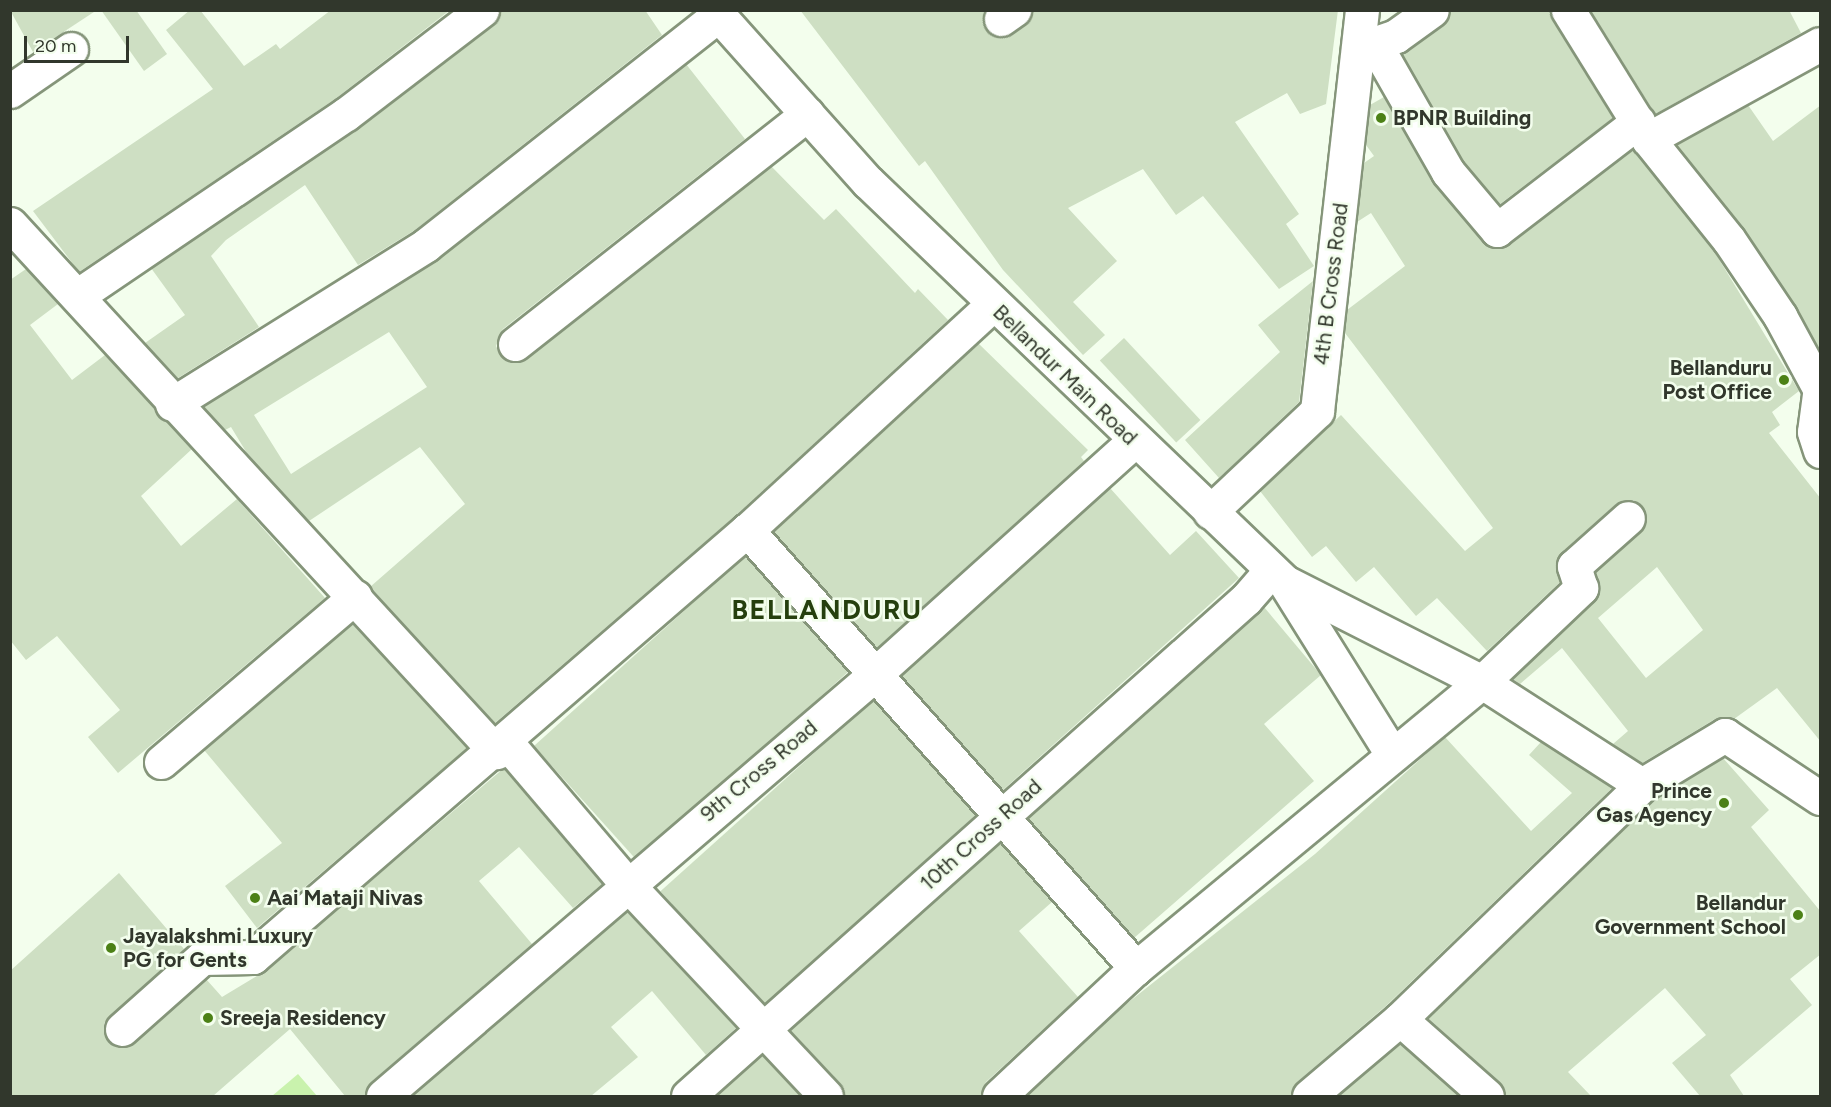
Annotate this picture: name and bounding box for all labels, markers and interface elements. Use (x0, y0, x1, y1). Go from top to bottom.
scale bar (27, 24, 132, 62)
text: 20 m (35, 35, 76, 57)
place label: BPNR Building (1393, 105, 1531, 131)
marker: BPNR Building (1374, 111, 1388, 125)
street label: 4th B Cross Road (1309, 201, 1353, 367)
street label: Bellandur Main Road (988, 300, 1142, 450)
place label: Bellanduru Post Office (1662, 355, 1772, 405)
marker: Bellanduru Post Office (1777, 373, 1791, 387)
district label: BELLANDURU (732, 594, 922, 626)
street label: 9th Cross Road (696, 715, 822, 827)
street label: 10th Cross Road (915, 774, 1047, 896)
place label: Prince Gas Agency (1596, 778, 1712, 828)
marker: Prince Gas Agency (1717, 796, 1731, 810)
place label: Aai Mataji Nivas (267, 885, 423, 911)
place label: Bellandur Government School (1595, 890, 1786, 940)
marker: Aai Mataji Nivas (248, 891, 262, 905)
marker: Bellandur Government School (1791, 908, 1805, 922)
place label: Jayalakshmi Luxury PG for Gents (123, 923, 313, 973)
marker: Jayalakshmi Luxury PG for Gents (104, 941, 118, 955)
place label: Sreeja Residency (220, 1005, 386, 1031)
marker: Sreeja Residency (201, 1011, 215, 1025)

